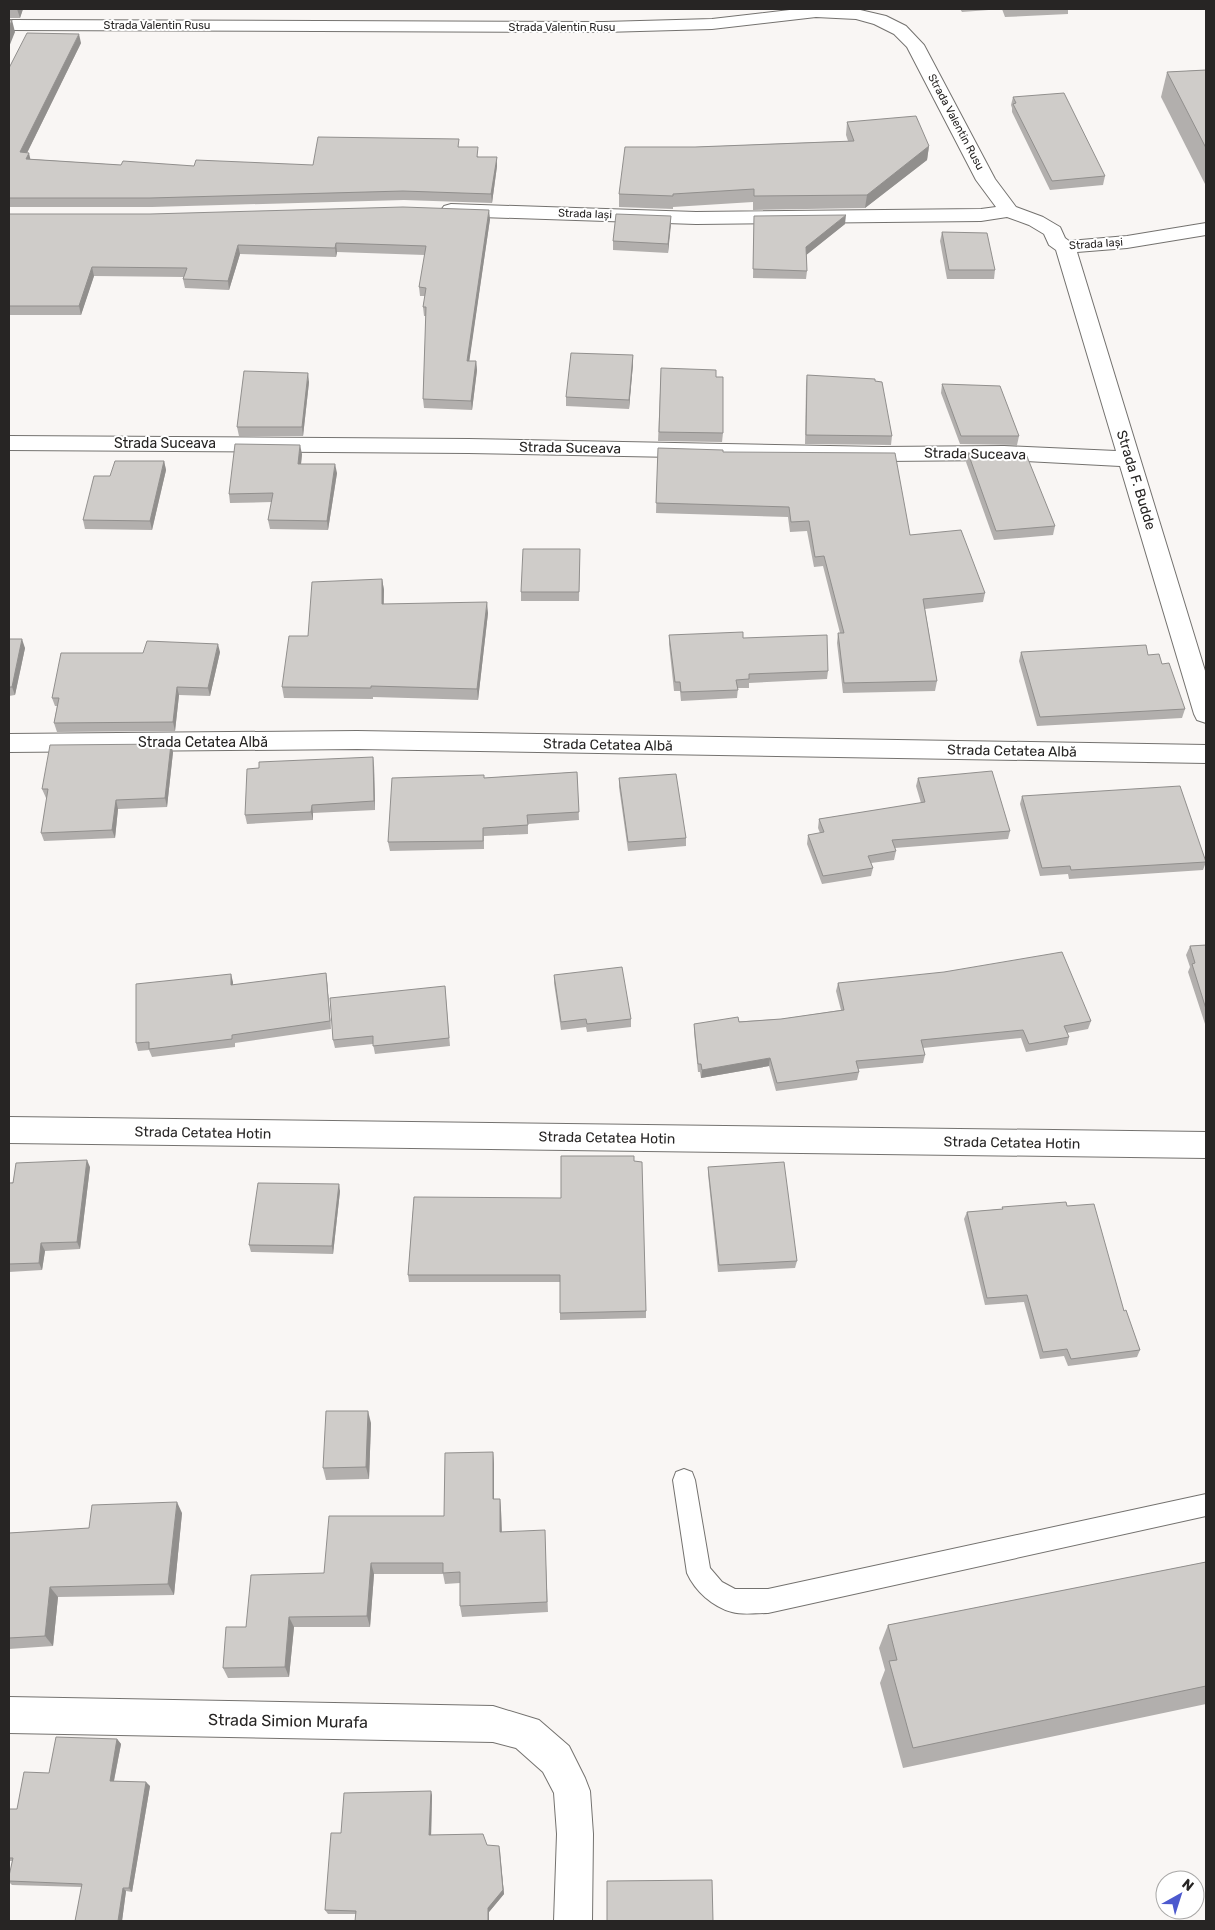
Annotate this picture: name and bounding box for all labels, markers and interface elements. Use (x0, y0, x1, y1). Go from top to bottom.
street label: Strada Valentin Rusu (104, 19, 210, 32)
street label: Strada Valentin Rusu (509, 21, 615, 34)
street label: Strada Valentin Rusu (925, 72, 987, 172)
street label: Strada Iași (558, 207, 612, 221)
street label: Strada Iași (1069, 236, 1123, 252)
street label: Strada F. Budde (1113, 428, 1159, 532)
street label: Strada Suceava (114, 435, 216, 452)
street label: Strada Suceava (519, 439, 621, 457)
street label: Strada Suceava (924, 445, 1026, 463)
street label: Strada Cetatea Albă (138, 734, 268, 751)
street label: Strada Cetatea Albă (543, 735, 673, 755)
street label: Strada Cetatea Albă (947, 741, 1077, 761)
street label: Strada Cetatea Hotin (135, 1123, 271, 1143)
street label: Strada Cetatea Hotin (539, 1128, 675, 1148)
street label: Strada Cetatea Hotin (944, 1133, 1080, 1153)
street label: Strada Simion Murafa (208, 1710, 368, 1732)
north arrow (1155, 1870, 1205, 1920)
text: N (1179, 1876, 1197, 1895)

